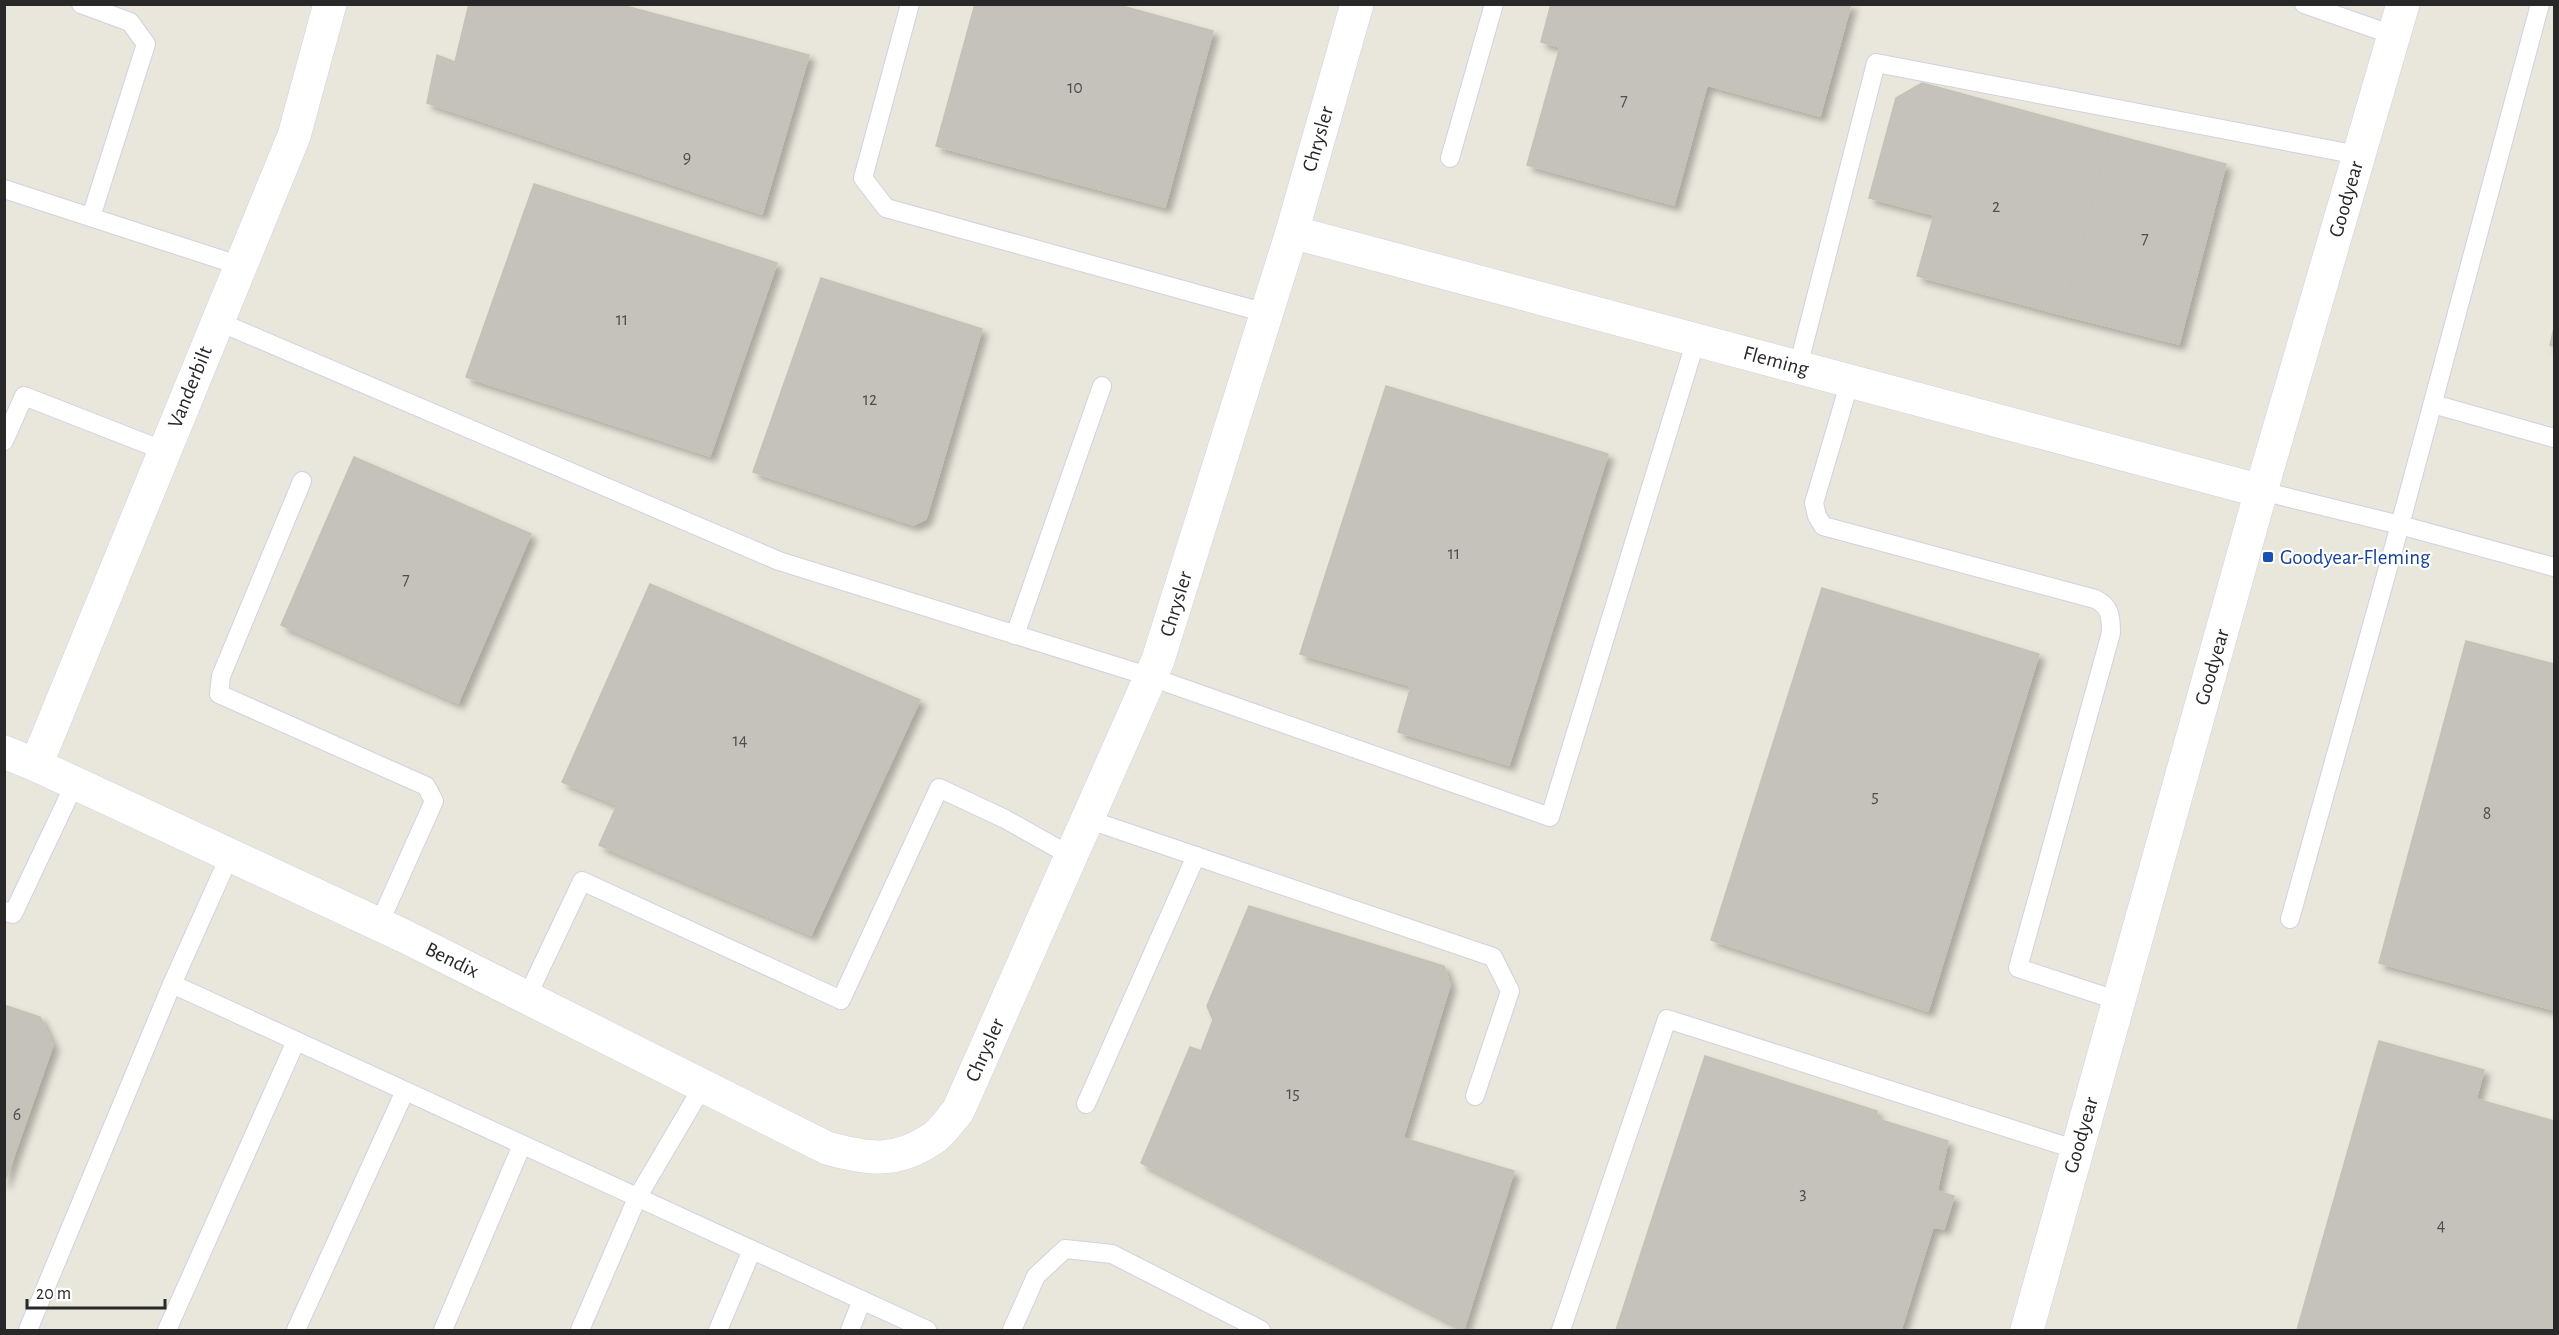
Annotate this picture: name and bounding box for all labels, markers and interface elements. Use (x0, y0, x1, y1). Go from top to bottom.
house number: 10 (1067, 79, 1083, 97)
house number: 7 (1620, 92, 1628, 110)
street label: Chrysler (1299, 104, 1337, 174)
house number: 9 (683, 149, 691, 167)
street label: Goodyear (2325, 158, 2367, 240)
house number: 2 (1992, 198, 2000, 216)
house number: 7 (2141, 230, 2149, 248)
house number: 11 (616, 311, 628, 329)
street label: Fleming (1741, 342, 1812, 380)
street label: Vanderbilt (164, 343, 216, 431)
house number: 12 (863, 391, 877, 409)
house number: 11 (1448, 545, 1460, 563)
place label: Goodyear-Fleming (2280, 547, 2431, 568)
marker: Goodyear-Fleming (2261, 550, 2275, 564)
street label: Chrysler (1156, 569, 1196, 639)
house number: 7 (402, 571, 410, 589)
street label: Goodyear (2191, 626, 2233, 708)
house number: 14 (733, 732, 748, 750)
house number: 5 (1871, 788, 1879, 806)
house number: 8 (2483, 805, 2491, 823)
street label: Bendix (422, 938, 482, 982)
street label: Chrysler (962, 1015, 1008, 1085)
house number: 15 (1286, 1085, 1300, 1103)
street label: Goodyear (2060, 1094, 2102, 1176)
house number: 6 (13, 1106, 21, 1124)
house number: 3 (1799, 1185, 1807, 1203)
house number: 4 (2437, 1217, 2446, 1235)
scale bar (27, 1272, 165, 1310)
text: 20 m (36, 1285, 71, 1303)

